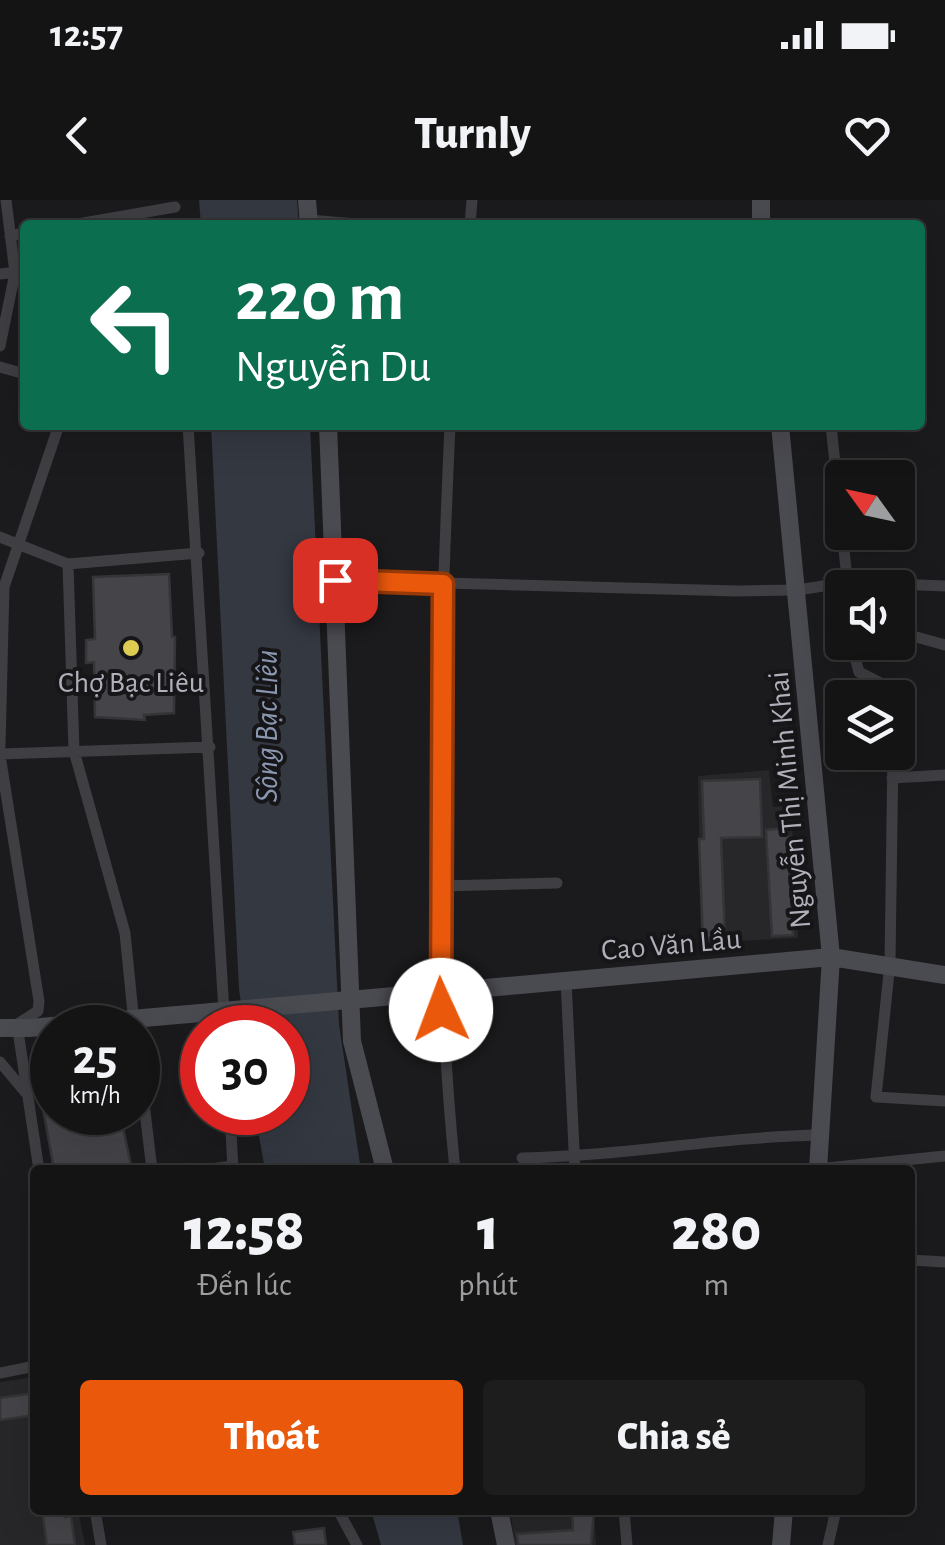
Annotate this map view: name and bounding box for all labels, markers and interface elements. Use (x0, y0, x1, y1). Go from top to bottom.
text: 12:57 (50, 16, 123, 54)
icon: back (50, 108, 105, 163)
icon: heart (840, 108, 895, 163)
text: Turnly (414, 112, 531, 157)
icon: left (70, 260, 200, 390)
text: 220 m (235, 263, 404, 333)
text: Nguyễn Du (235, 345, 431, 390)
north arrow (825, 460, 915, 550)
map controls (825, 460, 915, 770)
pin (293, 538, 378, 623)
icon: arrive (308, 553, 363, 608)
button: sound (825, 570, 915, 660)
marker: Chợ Bạc Liêu (120, 637, 142, 659)
water label: Sông Bạc Liêu (251, 649, 283, 803)
place label: Chợ Bạc Liêu (58, 668, 204, 698)
street label: Nguyễn Thị Minh Khai (763, 670, 816, 930)
button: layers (825, 680, 915, 770)
street label: Cao Văn Lầu (600, 924, 742, 966)
position arrow (389, 958, 493, 1062)
speed limit sign: 30 (180, 1005, 310, 1135)
text: 25 (72, 1033, 118, 1083)
text: km/h (69, 1083, 121, 1108)
text: 12:58 (184, 1201, 305, 1261)
text: 1 (477, 1201, 499, 1261)
text: 280 (671, 1201, 761, 1261)
text: Đến lúc (197, 1269, 291, 1301)
text: phút (458, 1269, 518, 1301)
text: m (704, 1269, 729, 1301)
button: Thoát (80, 1380, 463, 1495)
button: Chia sẻ (483, 1380, 865, 1495)

